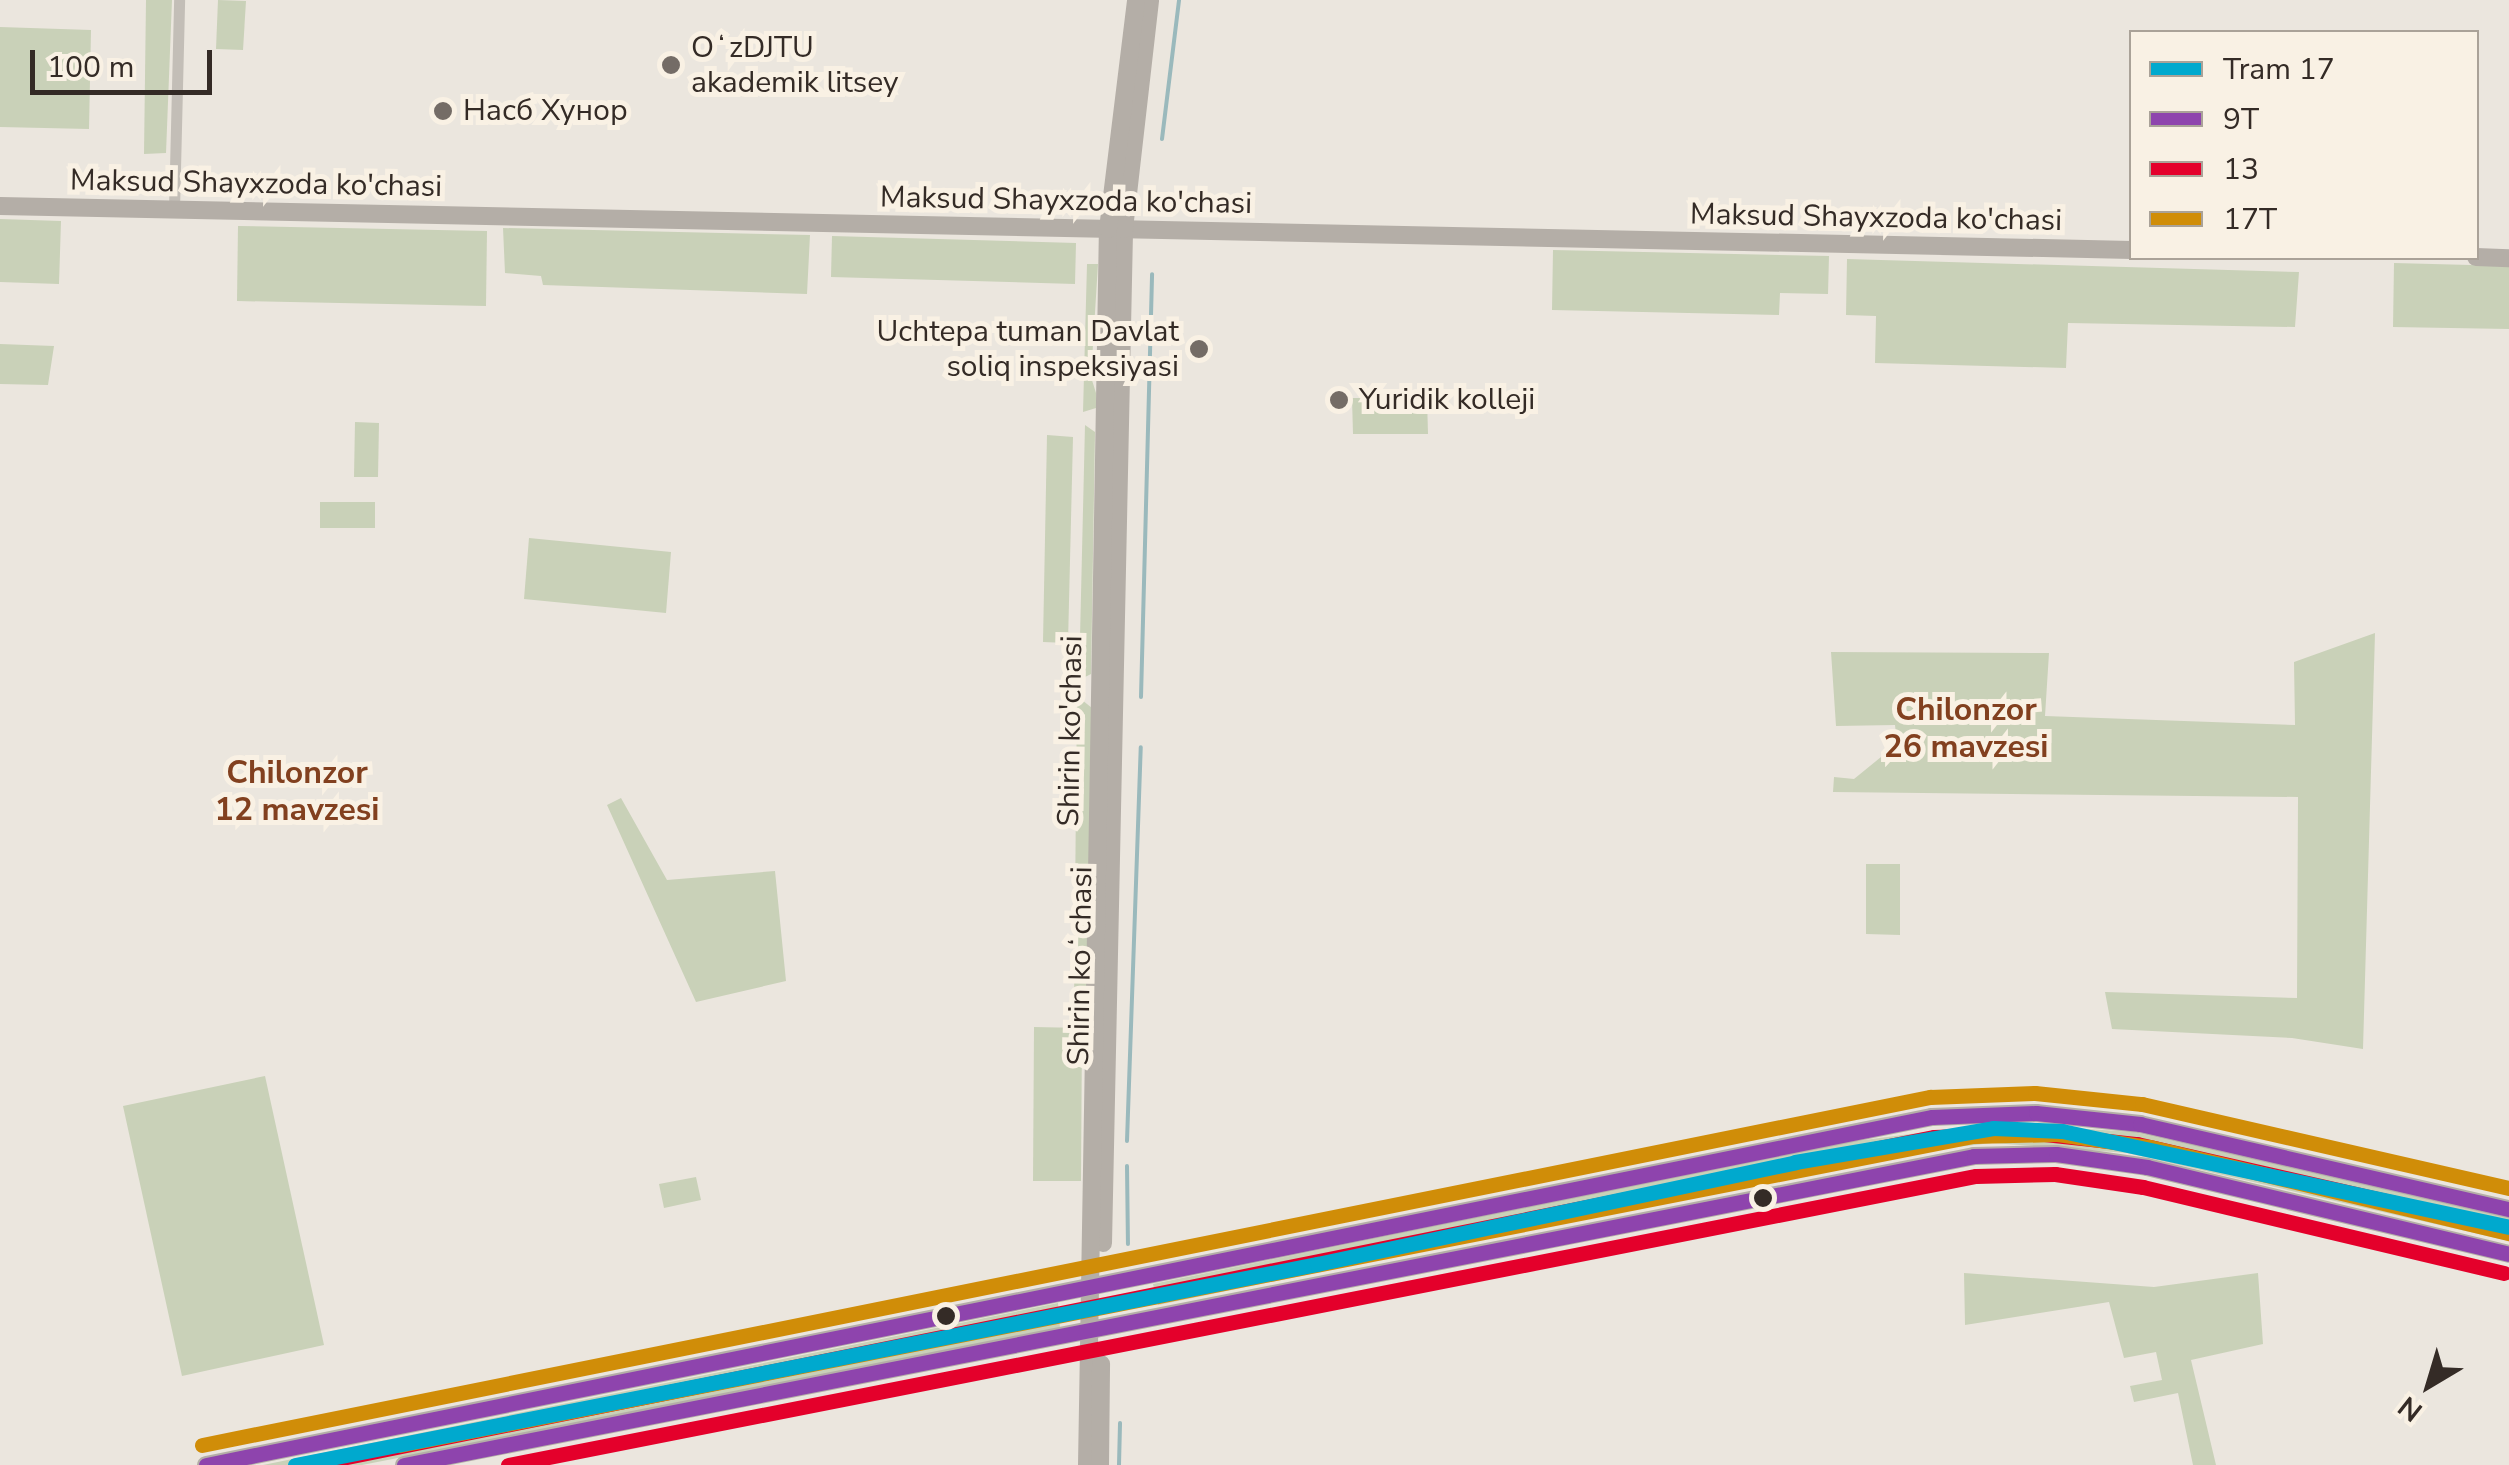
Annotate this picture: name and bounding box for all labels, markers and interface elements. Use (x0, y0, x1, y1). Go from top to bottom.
scale bar (35, 30, 218, 92)
place label: OʻzDJTU akademik litsey (691, 30, 898, 100)
legend (2129, 30, 2479, 260)
text: 100 m (47, 47, 134, 88)
text: Tram 17 (2223, 49, 2335, 90)
marker: OʻzDJTU akademik litsey (660, 54, 682, 76)
place label: Насб Хунор (463, 93, 628, 129)
text: 9Т (2223, 99, 2259, 140)
marker: Насб Хунор (432, 100, 454, 122)
text: 13 (2223, 149, 2259, 190)
street label: Maksud Shayxzoda ko'chasi (70, 163, 442, 205)
street label: Maksud Shayxzoda ko'chasi (880, 180, 1252, 222)
street label: Maksud Shayxzoda ko'chasi (1690, 197, 2062, 239)
text: 17T (2223, 199, 2277, 240)
place label: Uchtepa tuman Davlat soliq inspeksiyasi (876, 314, 1179, 384)
marker: Uchtepa tuman Davlat soliq inspeksiyasi (1188, 338, 1210, 360)
place label: Yuridik kolleji (1359, 382, 1535, 418)
marker: Yuridik kolleji (1328, 389, 1350, 411)
street label: Shirin ko'chasi (1051, 635, 1091, 827)
district label: Chilonzor 26 mavzesi (1883, 692, 2049, 767)
district label: Chilonzor 12 mavzesi (214, 755, 380, 830)
street label: Shirin koʻchasi (1061, 866, 1101, 1066)
unlabelled marker (1753, 1188, 1773, 1208)
unlabelled marker (936, 1306, 956, 1326)
north arrow (2379, 1335, 2479, 1435)
text: N (2391, 1387, 2430, 1430)

